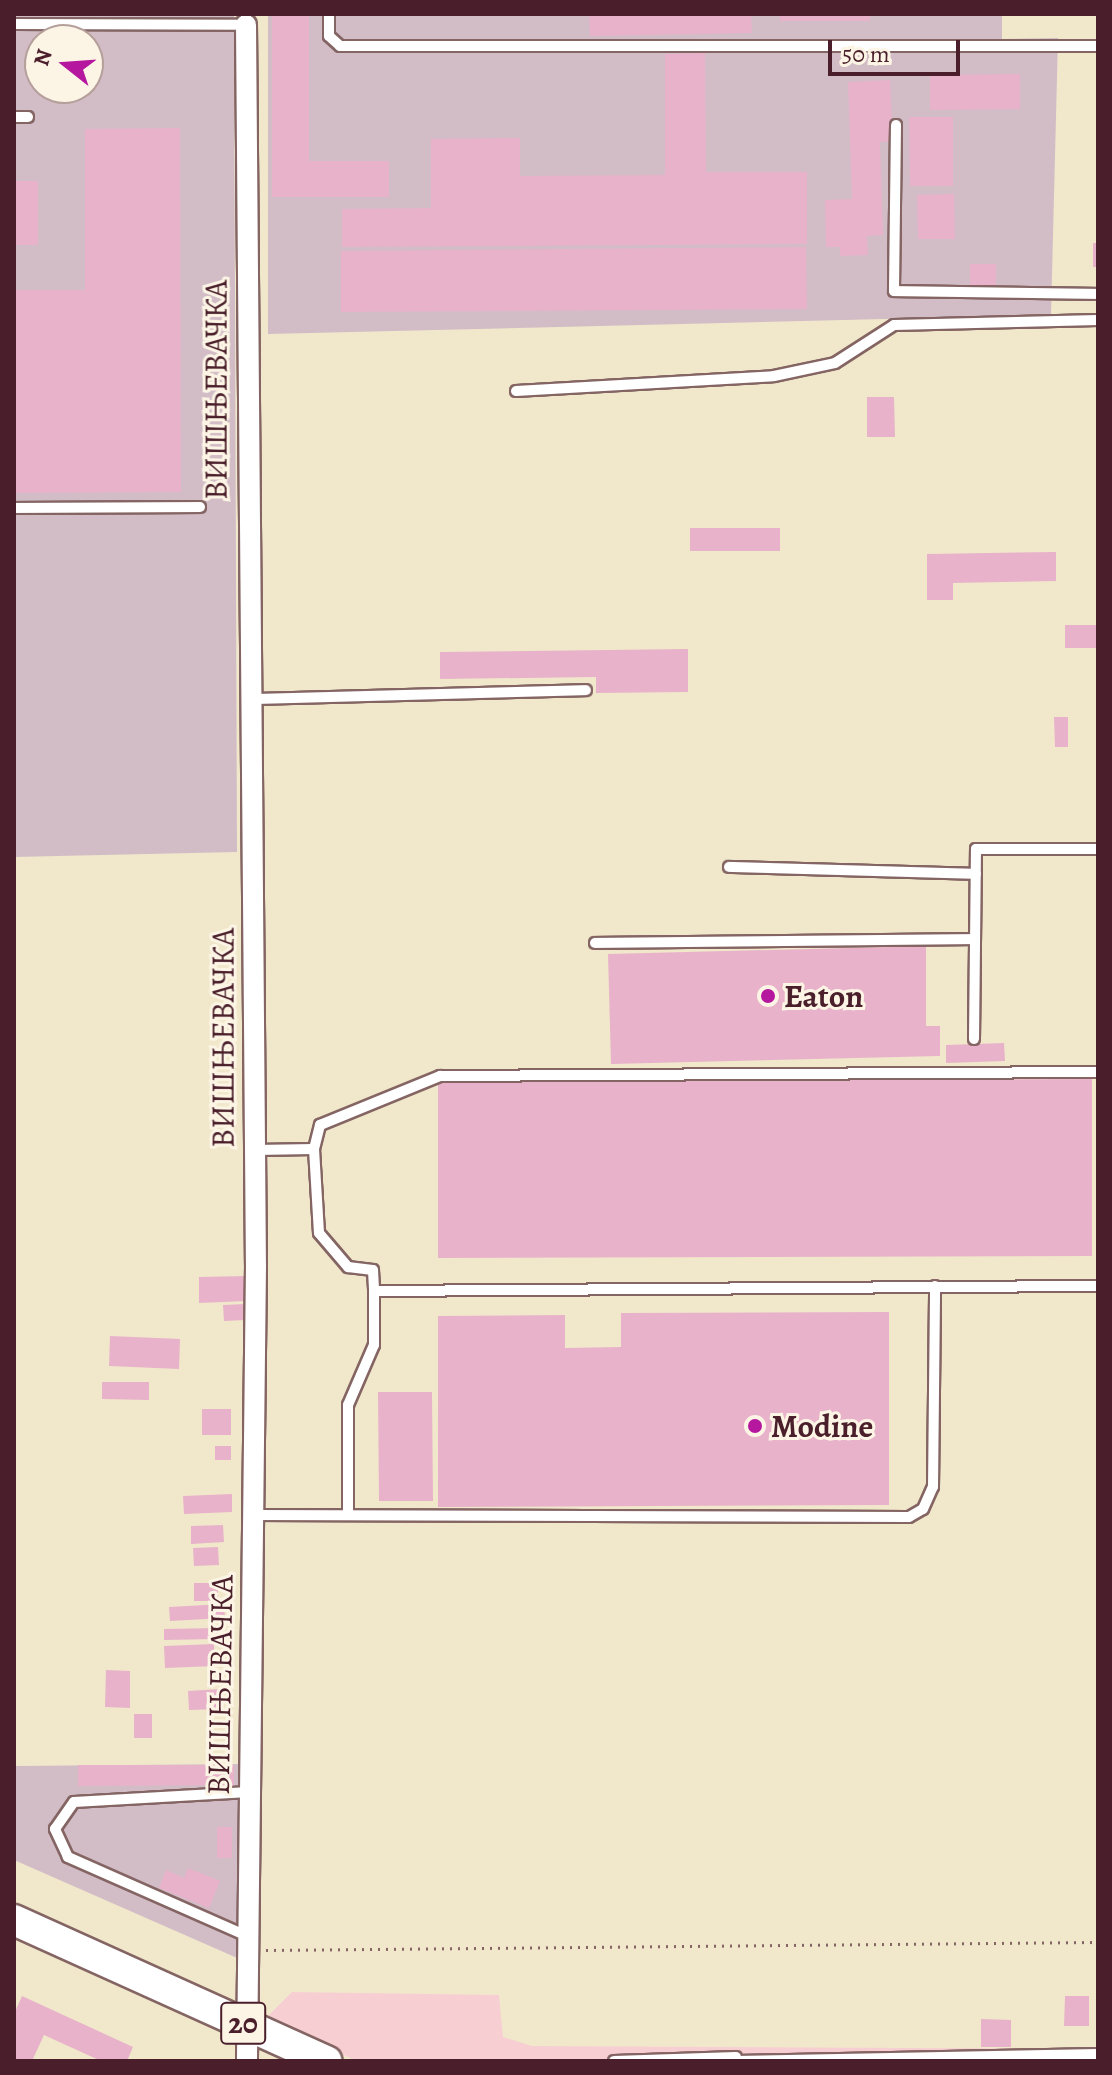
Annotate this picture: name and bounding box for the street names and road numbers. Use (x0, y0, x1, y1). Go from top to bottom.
street label: ВИШЊЕВАЧКА (197, 280, 235, 500)
street label: ВИШЊЕВАЧКА (204, 928, 242, 1148)
street label: ВИШЊЕВАЧКА (199, 1575, 241, 1795)
road number: 20 (219, 1997, 267, 2049)

